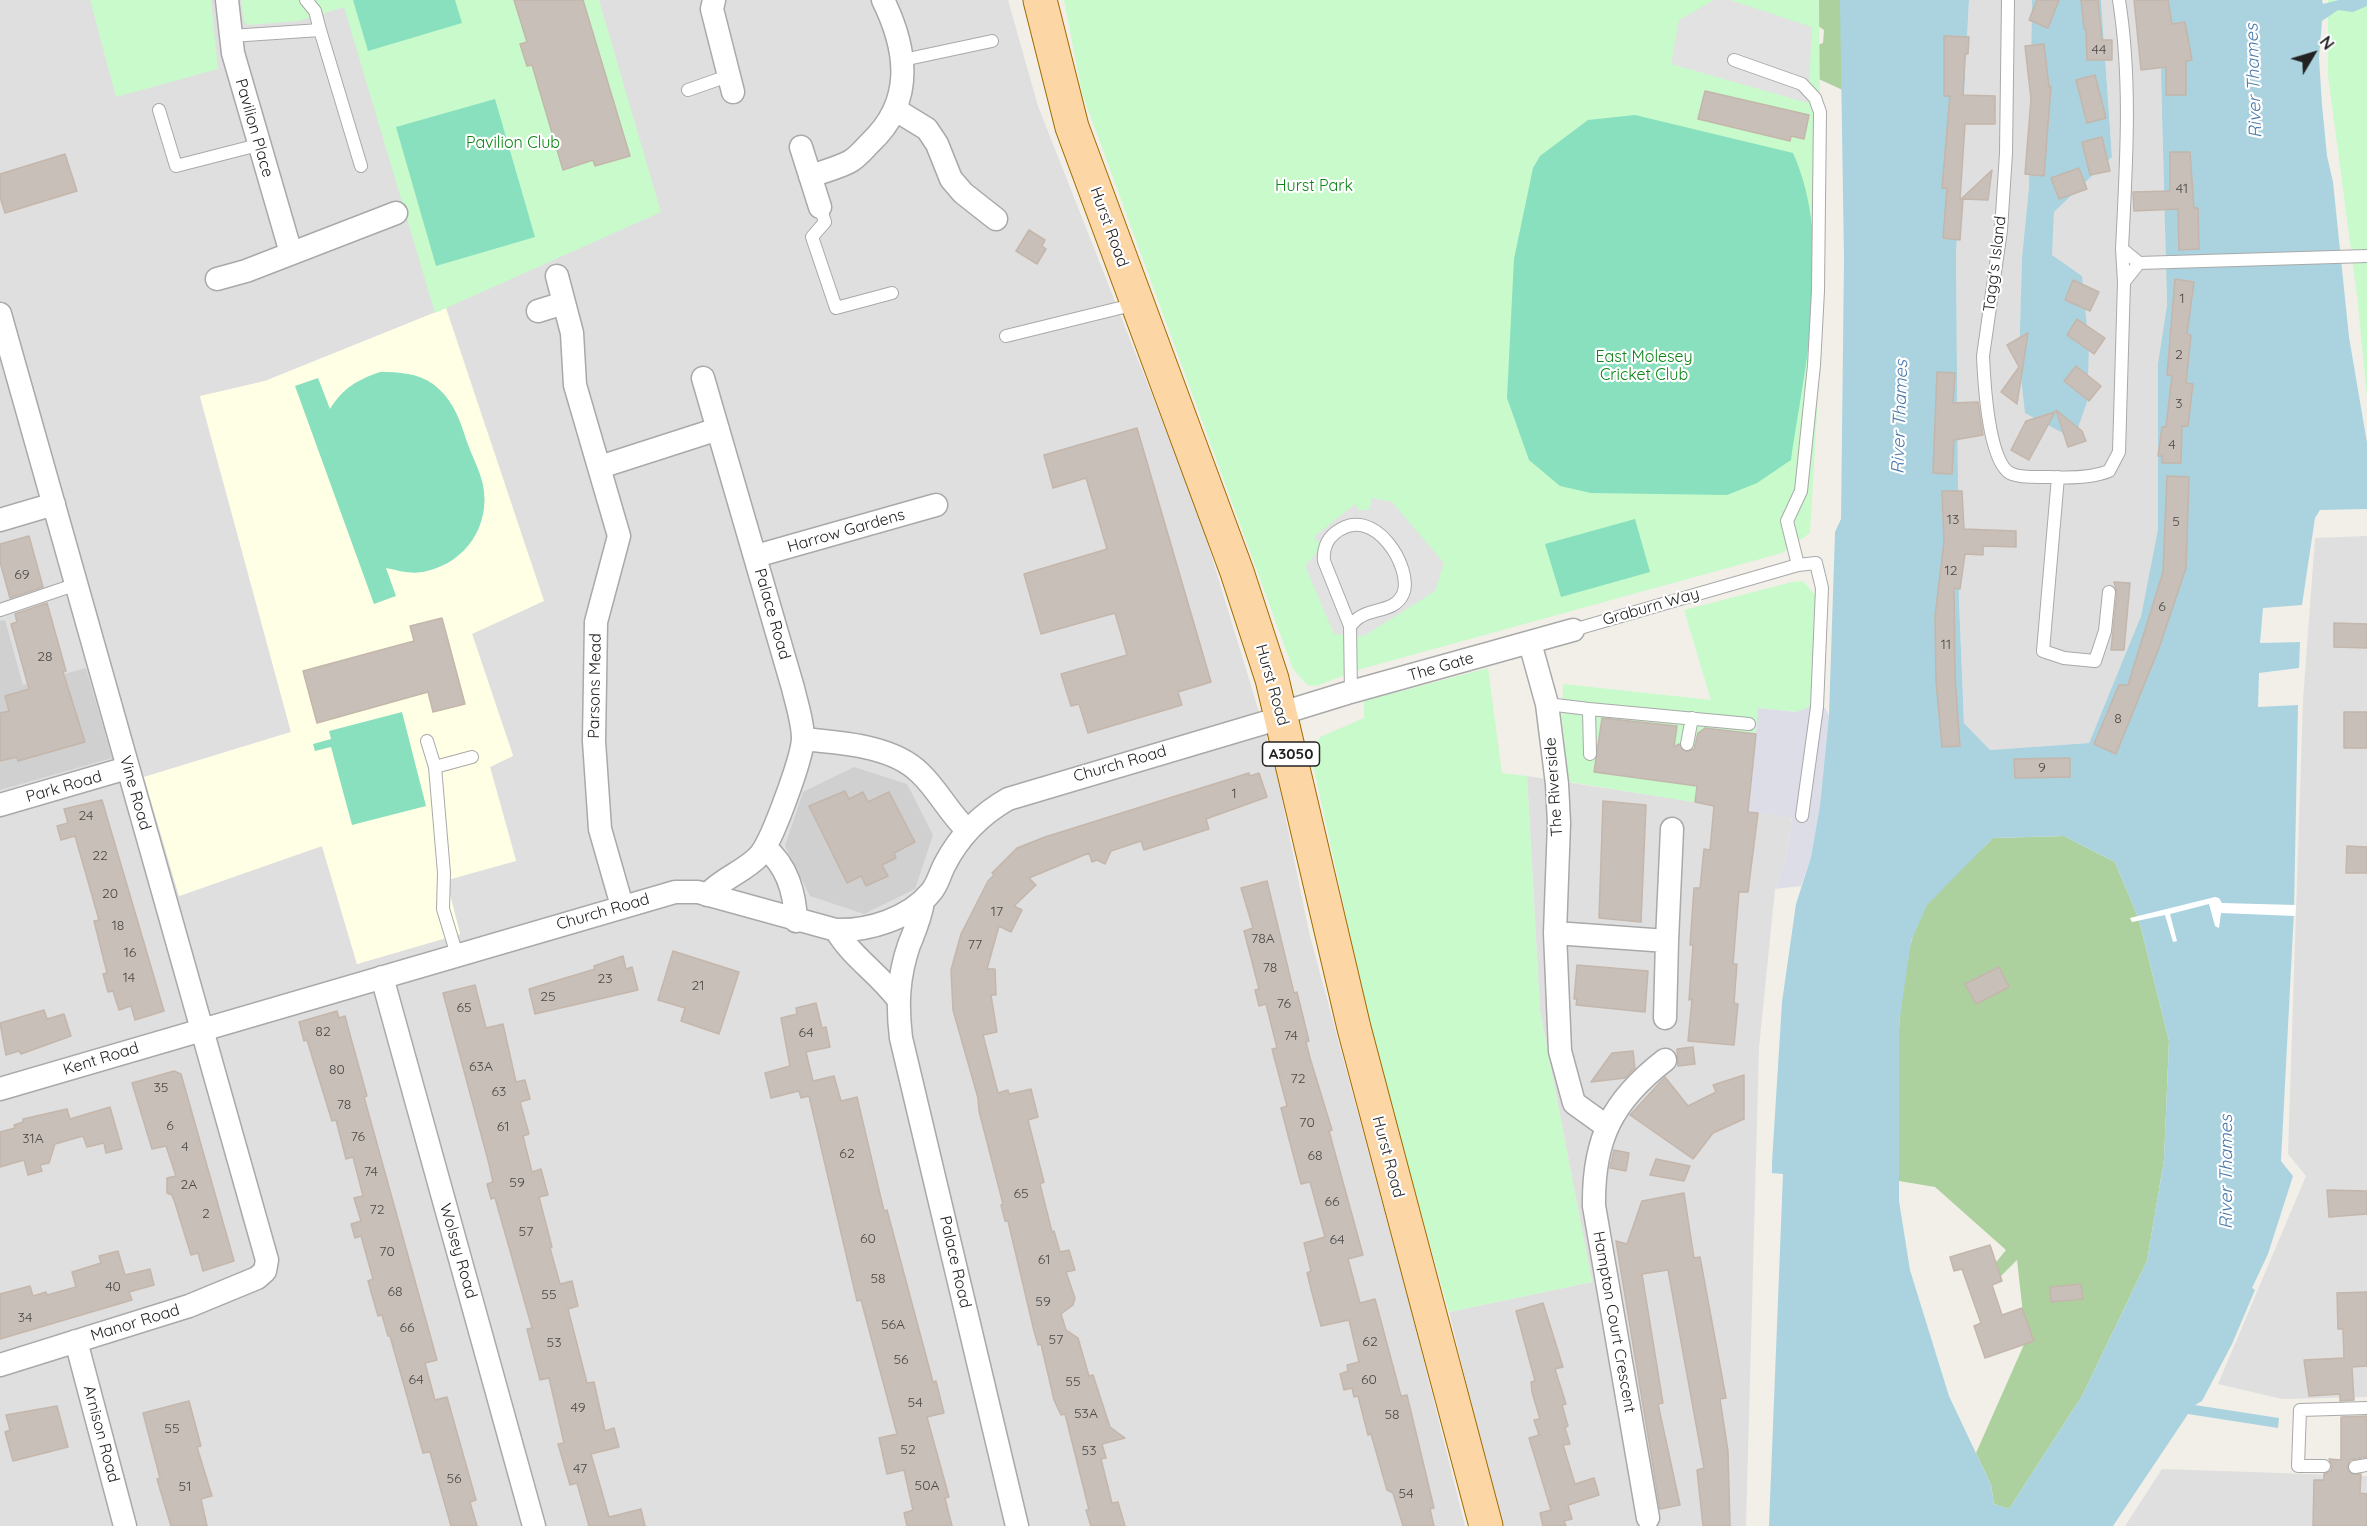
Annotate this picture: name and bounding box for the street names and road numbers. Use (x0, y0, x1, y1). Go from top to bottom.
street label: Pavilion Place (231, 77, 277, 179)
street label: Hurst Road (1086, 184, 1132, 270)
street label: Tagg's Island (1980, 215, 2010, 313)
street label: Harrow Gardens (785, 505, 907, 557)
street label: Palace Road (750, 566, 794, 662)
street label: Graburn Way (1601, 584, 1701, 630)
street label: Parsons Mead (584, 633, 606, 739)
street label: Hurst Road (1251, 642, 1293, 728)
street label: The Gate (1406, 648, 1476, 686)
street label: The Riverside (1541, 737, 1567, 837)
street label: Church Road (1071, 742, 1169, 786)
road number: A3050 (1262, 742, 1320, 766)
street label: Vine Road (115, 754, 155, 832)
street label: Park Road (24, 767, 104, 807)
street label: Church Road (554, 890, 652, 934)
street label: Kent Road (61, 1038, 141, 1080)
street label: Hurst Road (1368, 1114, 1408, 1200)
street label: Wolsey Road (435, 1201, 481, 1301)
street label: Palace Road (935, 1214, 975, 1310)
street label: Hampton Court Crescent (1589, 1230, 1639, 1414)
street label: Manor Road (88, 1300, 182, 1346)
street label: Arnison Road (79, 1383, 123, 1485)

